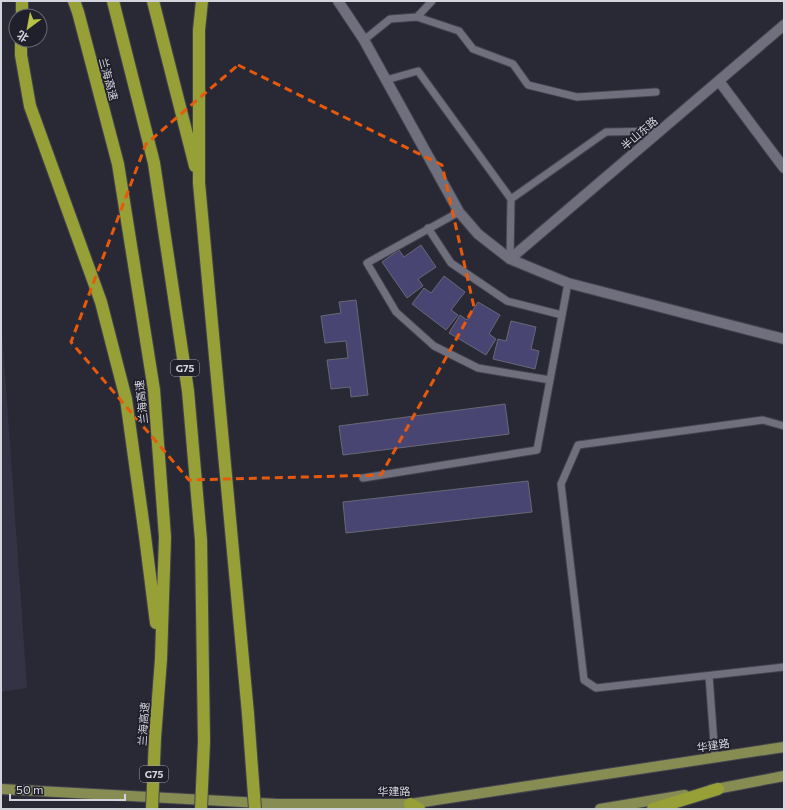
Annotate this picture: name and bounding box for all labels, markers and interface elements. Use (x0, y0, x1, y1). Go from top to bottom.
north arrow (8, 8, 48, 48)
text: 北 (14, 28, 31, 45)
street label: 兰海高速 (97, 56, 121, 102)
street label: 半山东路 (618, 114, 660, 152)
road number: G75 (171, 360, 199, 376)
street label: 兰海高速 (132, 379, 150, 425)
street label: 兰海高速 (135, 702, 151, 746)
street label: 华建路 (696, 736, 730, 754)
road number: G75 (140, 766, 168, 782)
scale bar (10, 776, 125, 802)
text: 50 m (16, 782, 44, 796)
street label: 华建路 (377, 784, 411, 798)

